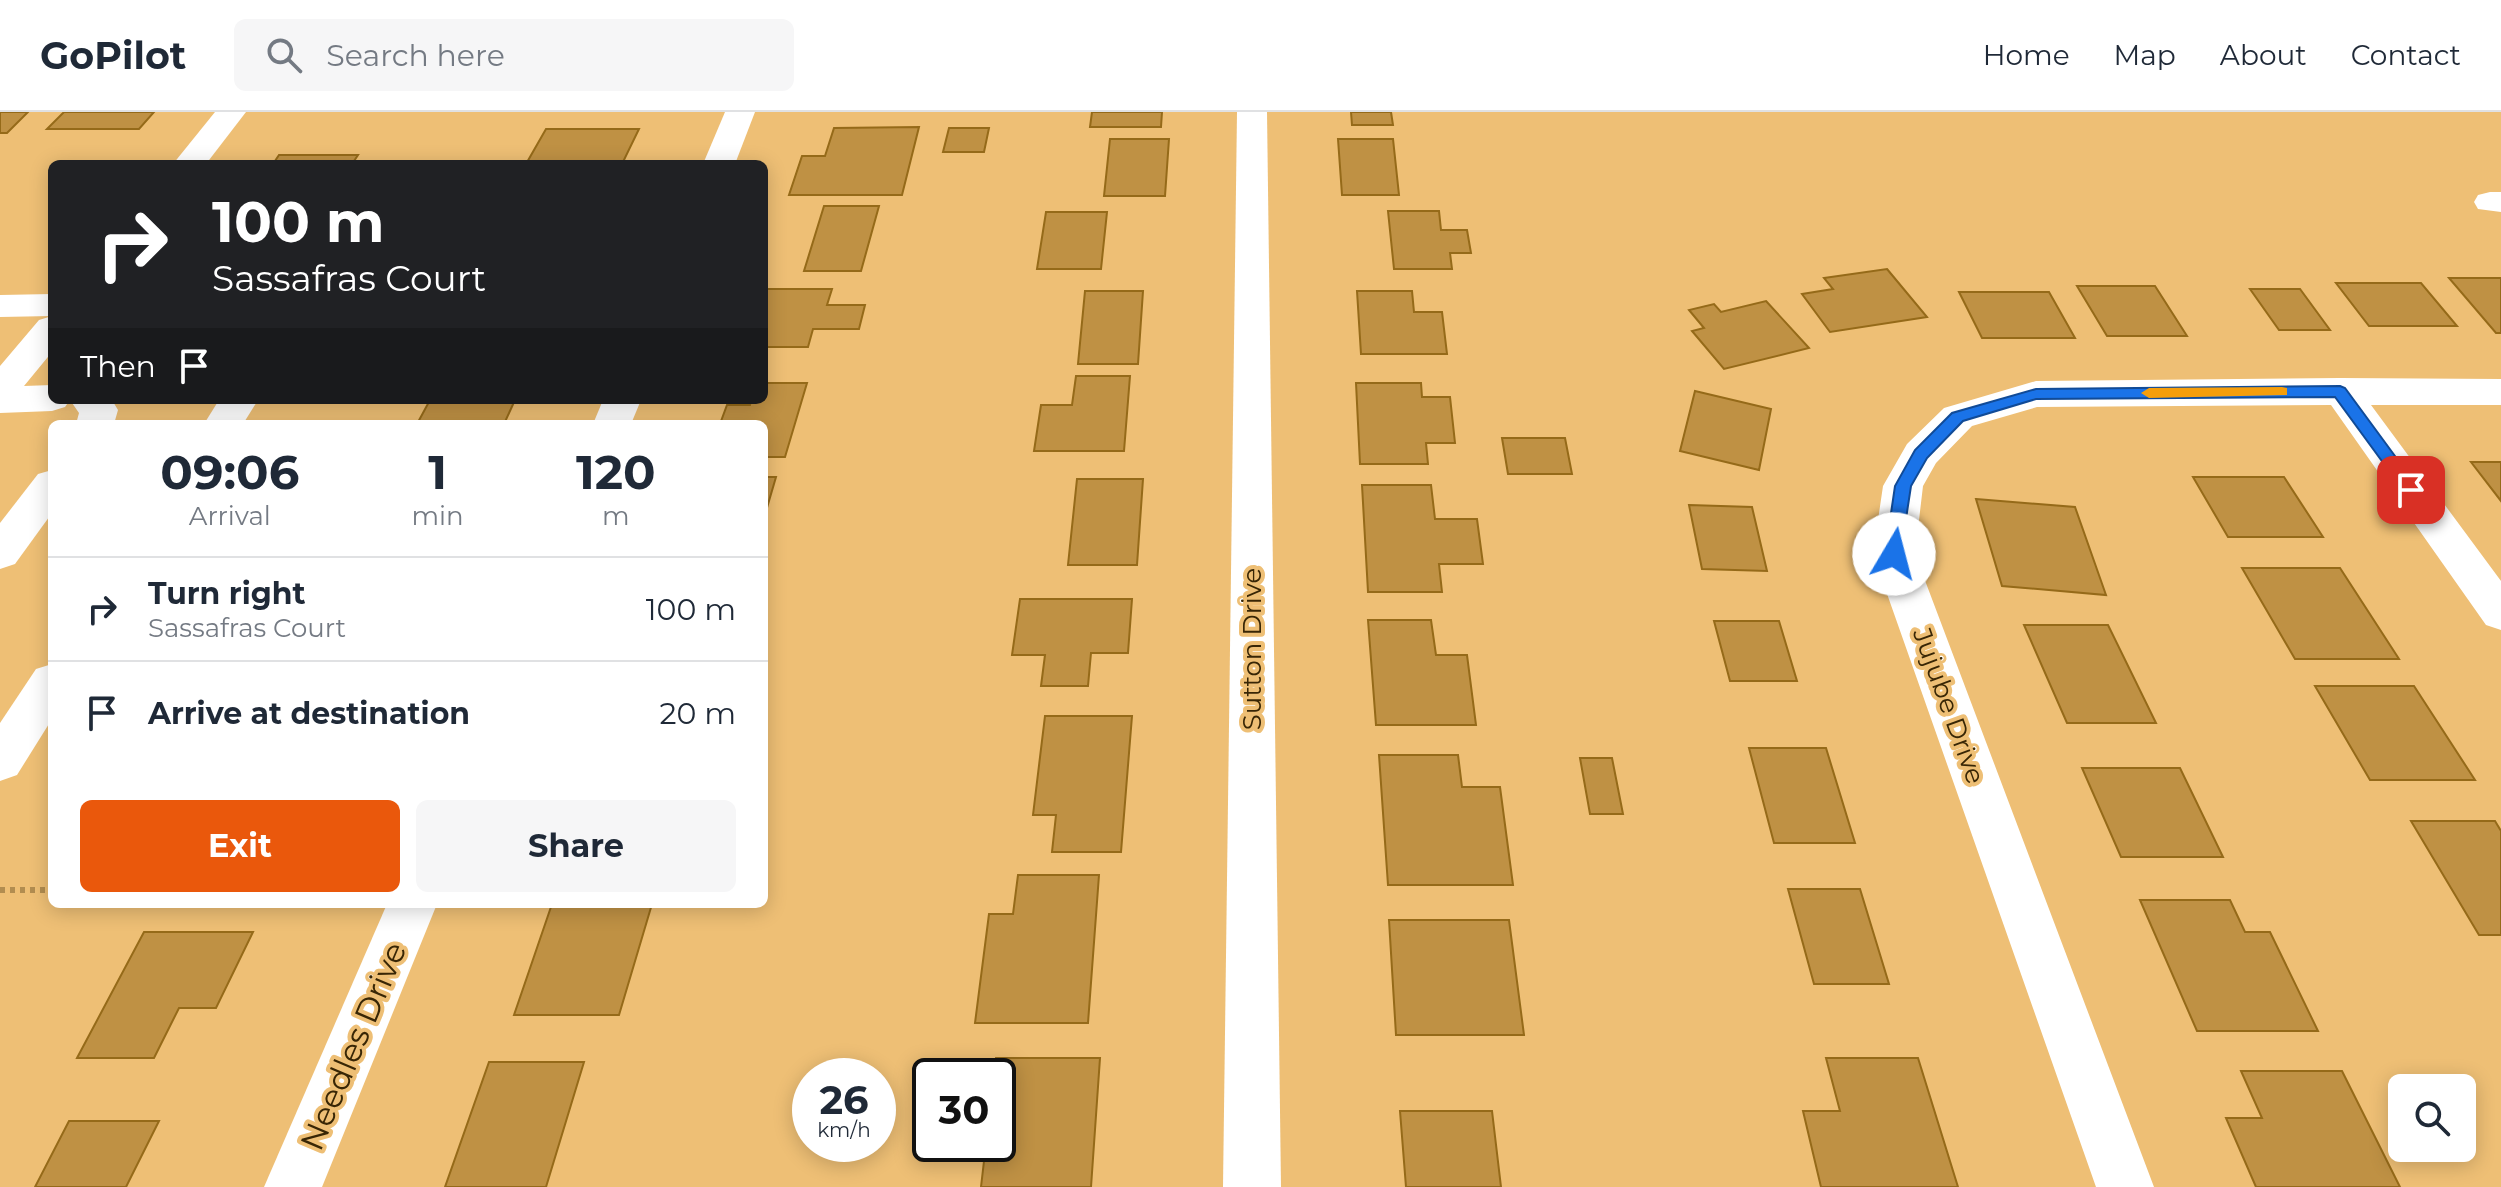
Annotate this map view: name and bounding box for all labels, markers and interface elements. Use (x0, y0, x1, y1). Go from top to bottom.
search box (234, 19, 794, 91)
text: GoPilot (40, 32, 186, 79)
icon: search (262, 33, 306, 77)
text: Search here (326, 37, 505, 74)
text: Home (1983, 38, 2070, 72)
text: Map (2114, 38, 2176, 72)
text: About (2220, 38, 2307, 72)
text: Contact (2351, 38, 2461, 72)
text: 100 m (212, 188, 385, 256)
icon: right (80, 192, 184, 296)
text: Sassafras Court (212, 256, 486, 300)
icon: arrive (172, 344, 216, 388)
text: Then (80, 348, 156, 385)
text: 09:06 (160, 443, 299, 501)
text: 1 (428, 443, 447, 501)
text: 120 (576, 443, 656, 501)
pin (2377, 456, 2445, 524)
icon: arrive (2389, 468, 2433, 512)
text: Arrival (189, 500, 271, 532)
text: min (412, 500, 464, 532)
text: m (602, 500, 630, 532)
position arrow (1852, 512, 1936, 596)
street label: Sutton Drive (1236, 568, 1268, 730)
text: Turn right (148, 575, 305, 612)
icon: right (80, 587, 124, 631)
text: 100 m (646, 591, 736, 628)
text: Sassafras Court (148, 612, 346, 644)
street label: Jujube Drive (1906, 623, 1992, 788)
icon: arrive (80, 691, 124, 735)
text: Arrive at destination (148, 695, 470, 732)
text: 20 m (659, 695, 736, 732)
button: Exit (80, 800, 400, 892)
button: Share (416, 800, 736, 892)
street label: Needles Drive (292, 936, 414, 1156)
speed limit sign: 30 (912, 1058, 1016, 1162)
map controls (2388, 1074, 2476, 1162)
button: search (2388, 1074, 2476, 1162)
text: 26 (819, 1075, 869, 1124)
text: km/h (817, 1118, 871, 1142)

